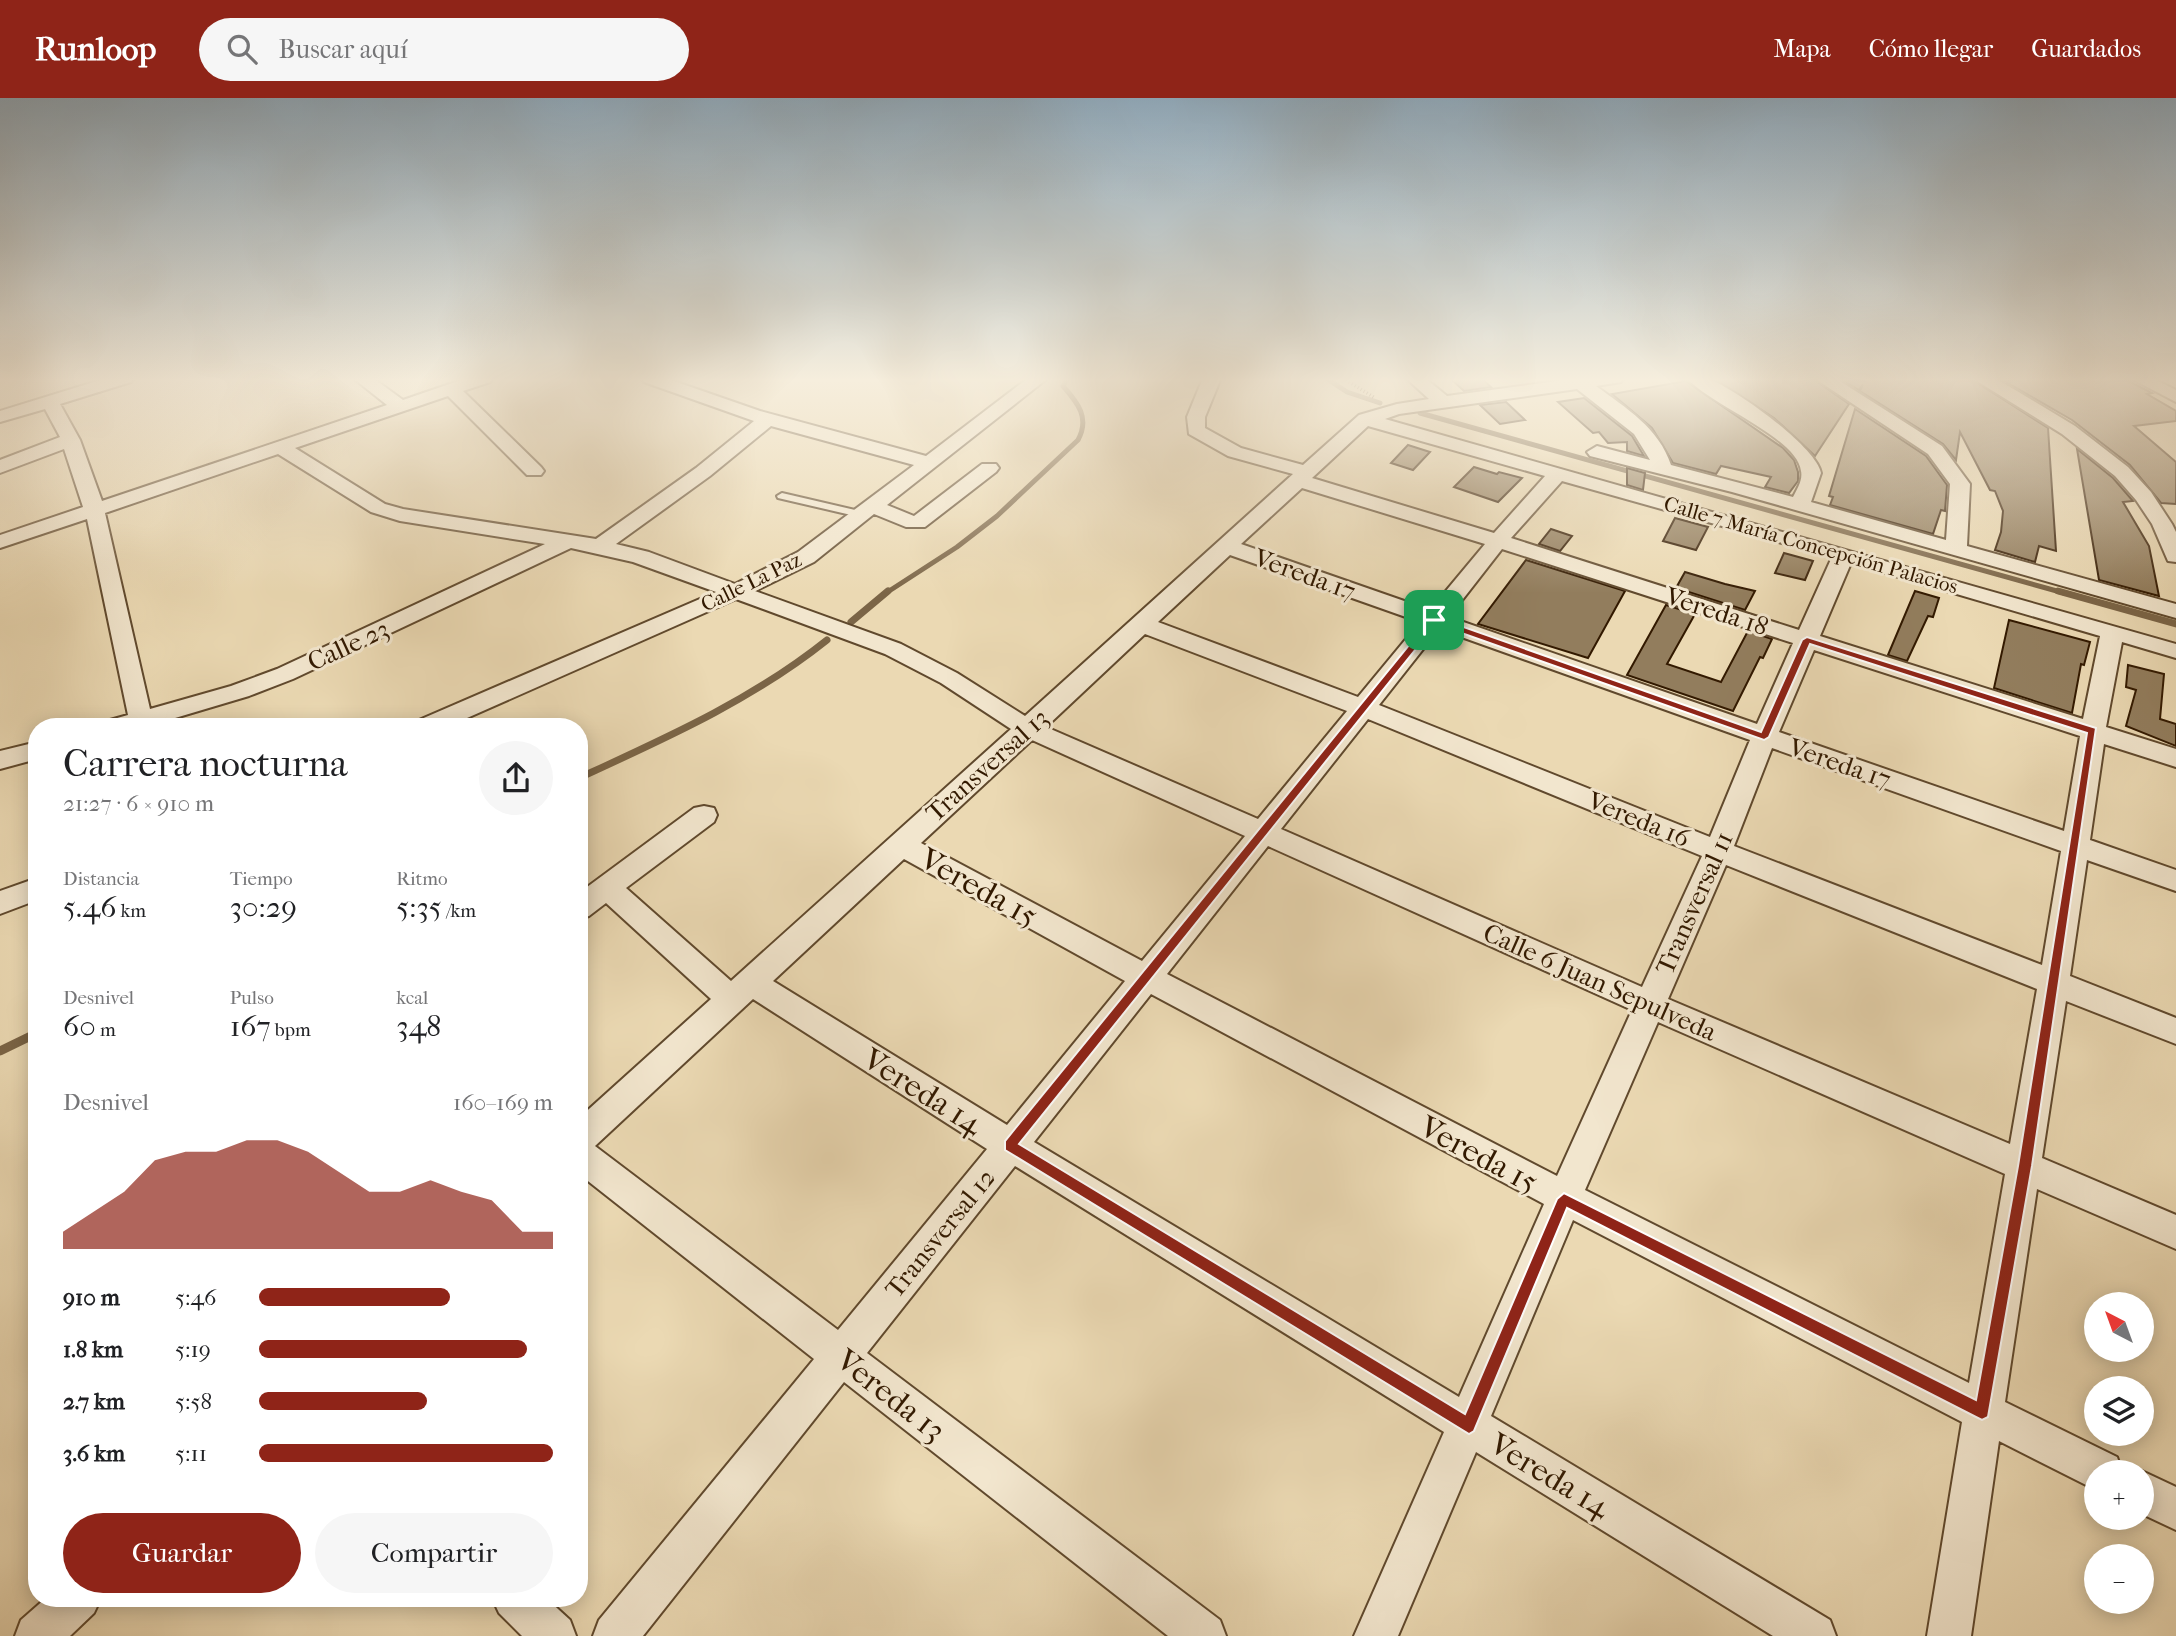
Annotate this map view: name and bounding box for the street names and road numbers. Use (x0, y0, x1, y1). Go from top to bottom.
street label: Calle 7 María Concepción Palacios (1661, 491, 1961, 599)
street label: Vereda 17 (1249, 541, 1360, 607)
street label: Calle La Paz (697, 547, 805, 617)
street label: Vereda 18 (1661, 580, 1772, 643)
street label: Calle 23 (303, 613, 394, 678)
street label: Transversal 13 (920, 702, 1055, 829)
street label: Vereda 17 (1784, 731, 1895, 795)
street label: Vereda 16 (1582, 785, 1695, 854)
street label: Transversal 11 (1649, 827, 1740, 979)
street label: Vereda 15 (913, 840, 1044, 935)
street label: Calle 6 Juan Sepulveda (1478, 917, 1722, 1048)
street label: Vereda 14 (855, 1040, 990, 1143)
street label: Vereda 15 (1413, 1108, 1544, 1201)
street label: Transversal 12 (879, 1163, 1002, 1304)
street label: Vereda 13 (828, 1341, 952, 1449)
street label: Vereda 14 (1482, 1425, 1617, 1526)

